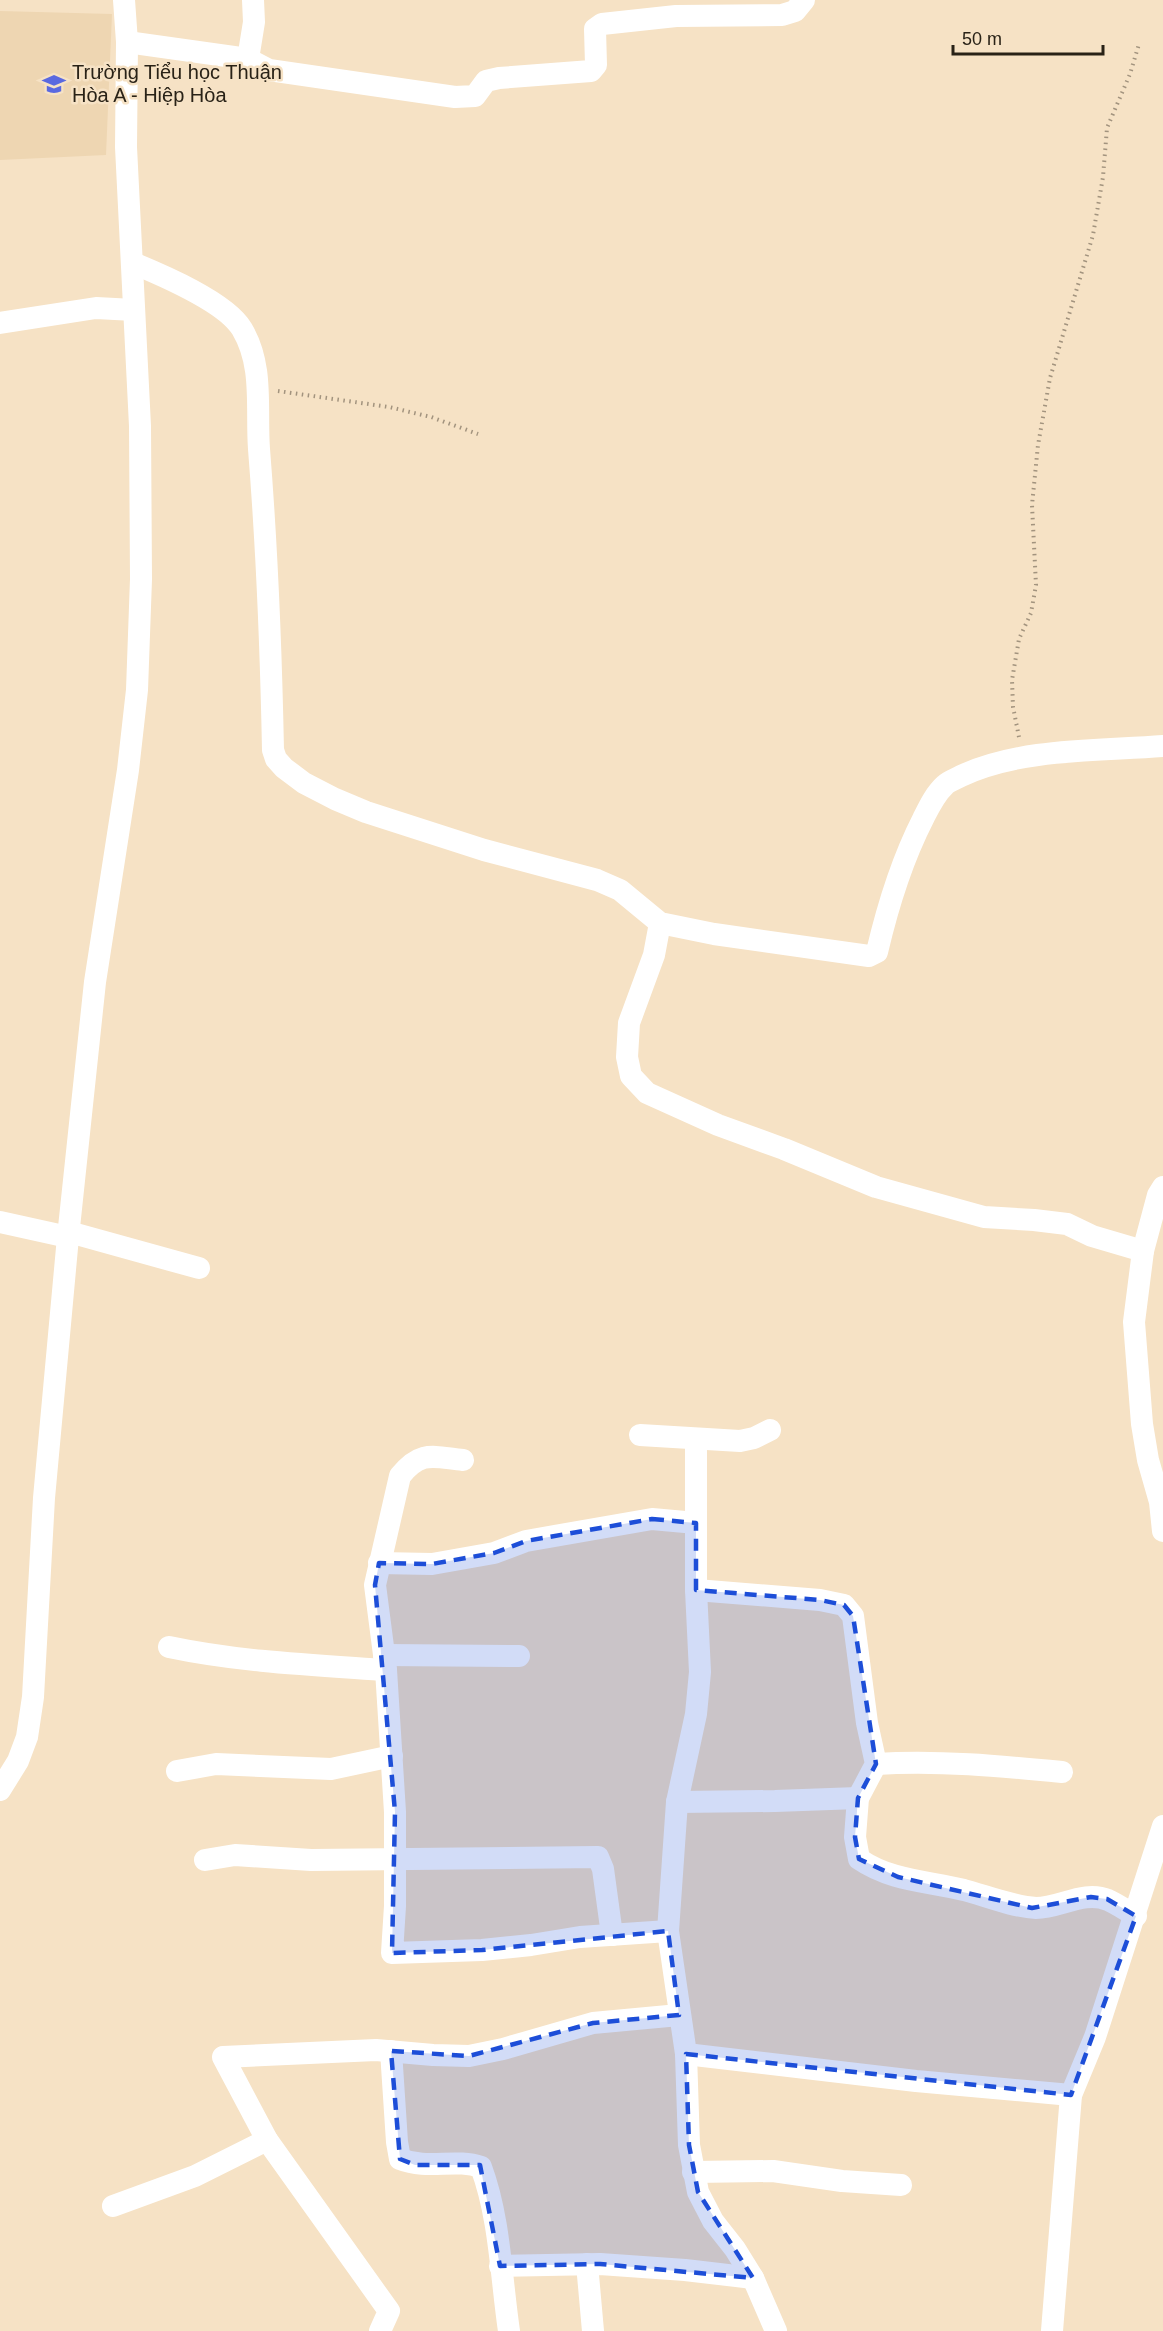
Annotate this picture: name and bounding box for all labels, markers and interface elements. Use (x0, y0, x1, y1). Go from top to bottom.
scale bar (953, 18, 1103, 56)
text: 50 m (962, 29, 1002, 49)
place label: Trường Tiểu học Thuận Hòa A - Hiệp Hòa (72, 61, 282, 106)
school or university icon: Trường Tiểu học Thuận Hòa A - Hiệp Hòa (41, 71, 67, 97)

